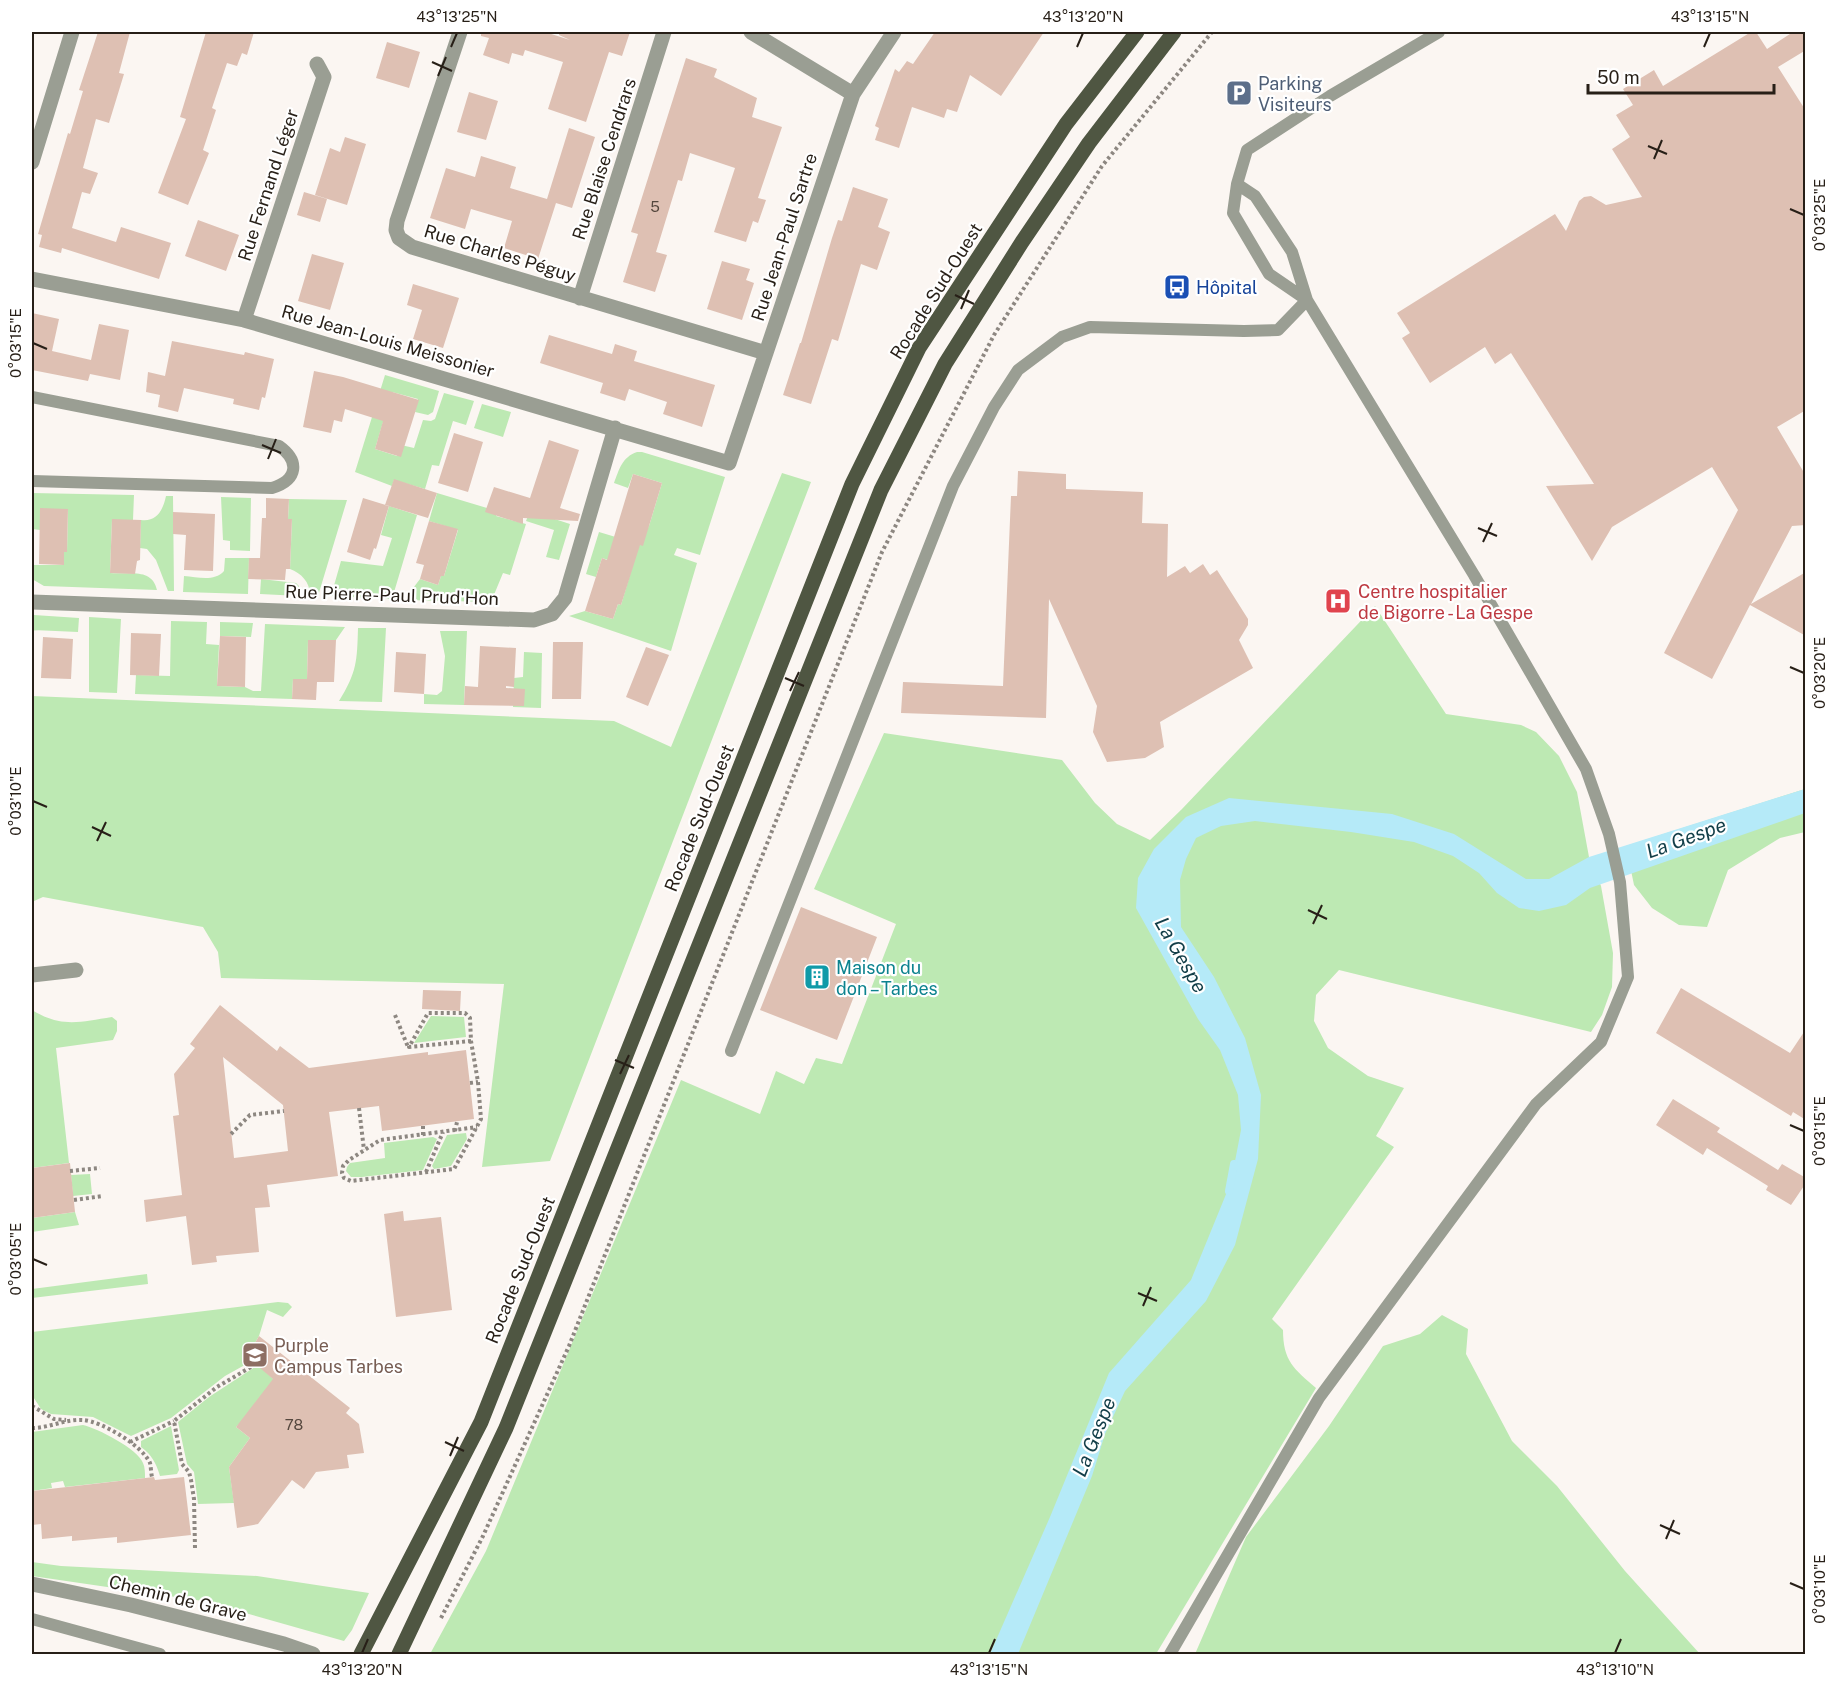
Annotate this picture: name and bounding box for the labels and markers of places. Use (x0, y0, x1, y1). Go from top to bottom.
place label: Parking Visiteurs (1258, 73, 1332, 115)
parking icon: Parking Visiteurs (1224, 78, 1254, 108)
bus stop icon: Hôpital (1162, 272, 1192, 302)
place label: Hôpital (1196, 277, 1257, 298)
place label: Centre hospitalier de Bigorre - La Gespe (1358, 581, 1533, 623)
hospital icon: Centre hospitalier de Bigorre - La Gespe (1323, 586, 1353, 616)
place label: Maison du don – Tarbes (836, 957, 938, 999)
building icon: Maison du don – Tarbes (802, 962, 832, 992)
place label: Purple Campus Tarbes (274, 1335, 403, 1377)
school or university icon: Purple Campus Tarbes (240, 1340, 270, 1370)

